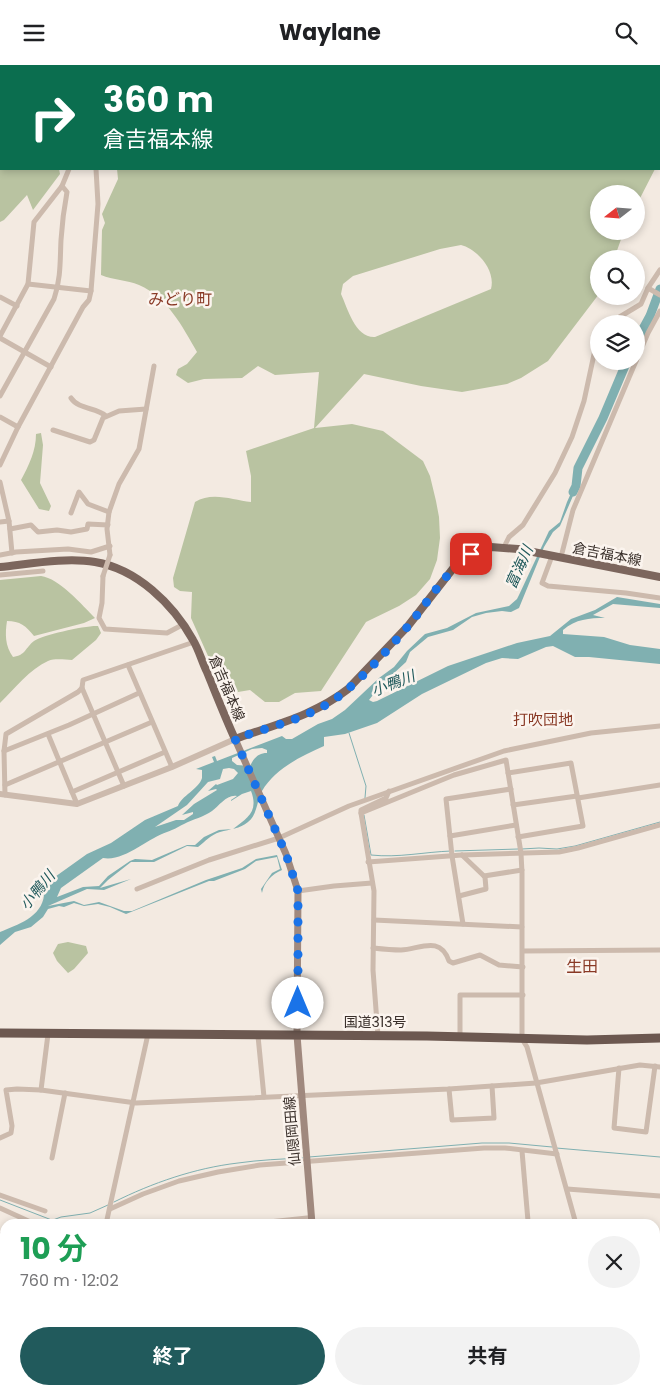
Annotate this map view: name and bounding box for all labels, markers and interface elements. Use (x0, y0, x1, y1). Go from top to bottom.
text: Waylane (279, 17, 381, 48)
icon: menu (20, 19, 48, 47)
icon: search (612, 19, 640, 47)
text: 360 m (103, 75, 214, 124)
icon: right (20, 85, 85, 150)
text: 倉吉福本線 (103, 124, 213, 155)
north arrow (590, 185, 645, 240)
map controls (590, 185, 645, 370)
button: search (590, 250, 645, 305)
district label: みどり町 (148, 288, 212, 311)
button: layers (590, 315, 645, 370)
pin (450, 533, 492, 575)
street label: 倉吉福本線 (571, 538, 643, 570)
icon: arrive (457, 540, 485, 568)
water label: 富海川 (500, 540, 539, 592)
street label: 倉吉福本線 (204, 652, 250, 724)
water label: 小鴨川 (368, 664, 420, 701)
district label: 打吹団地 (513, 709, 573, 730)
water label: 小鴨川 (14, 864, 61, 914)
district label: 生田 (566, 955, 598, 978)
position arrow (271, 976, 323, 1028)
street label: 国道313号 (344, 1012, 406, 1032)
street label: 仙隠岡田線 (279, 1095, 305, 1167)
text: 10 分 (20, 1227, 87, 1270)
button: close (588, 1236, 640, 1288)
text: 760 m · 12:02 (20, 1269, 119, 1292)
button: 終了 (20, 1327, 325, 1385)
button: 共有 (335, 1327, 640, 1385)

